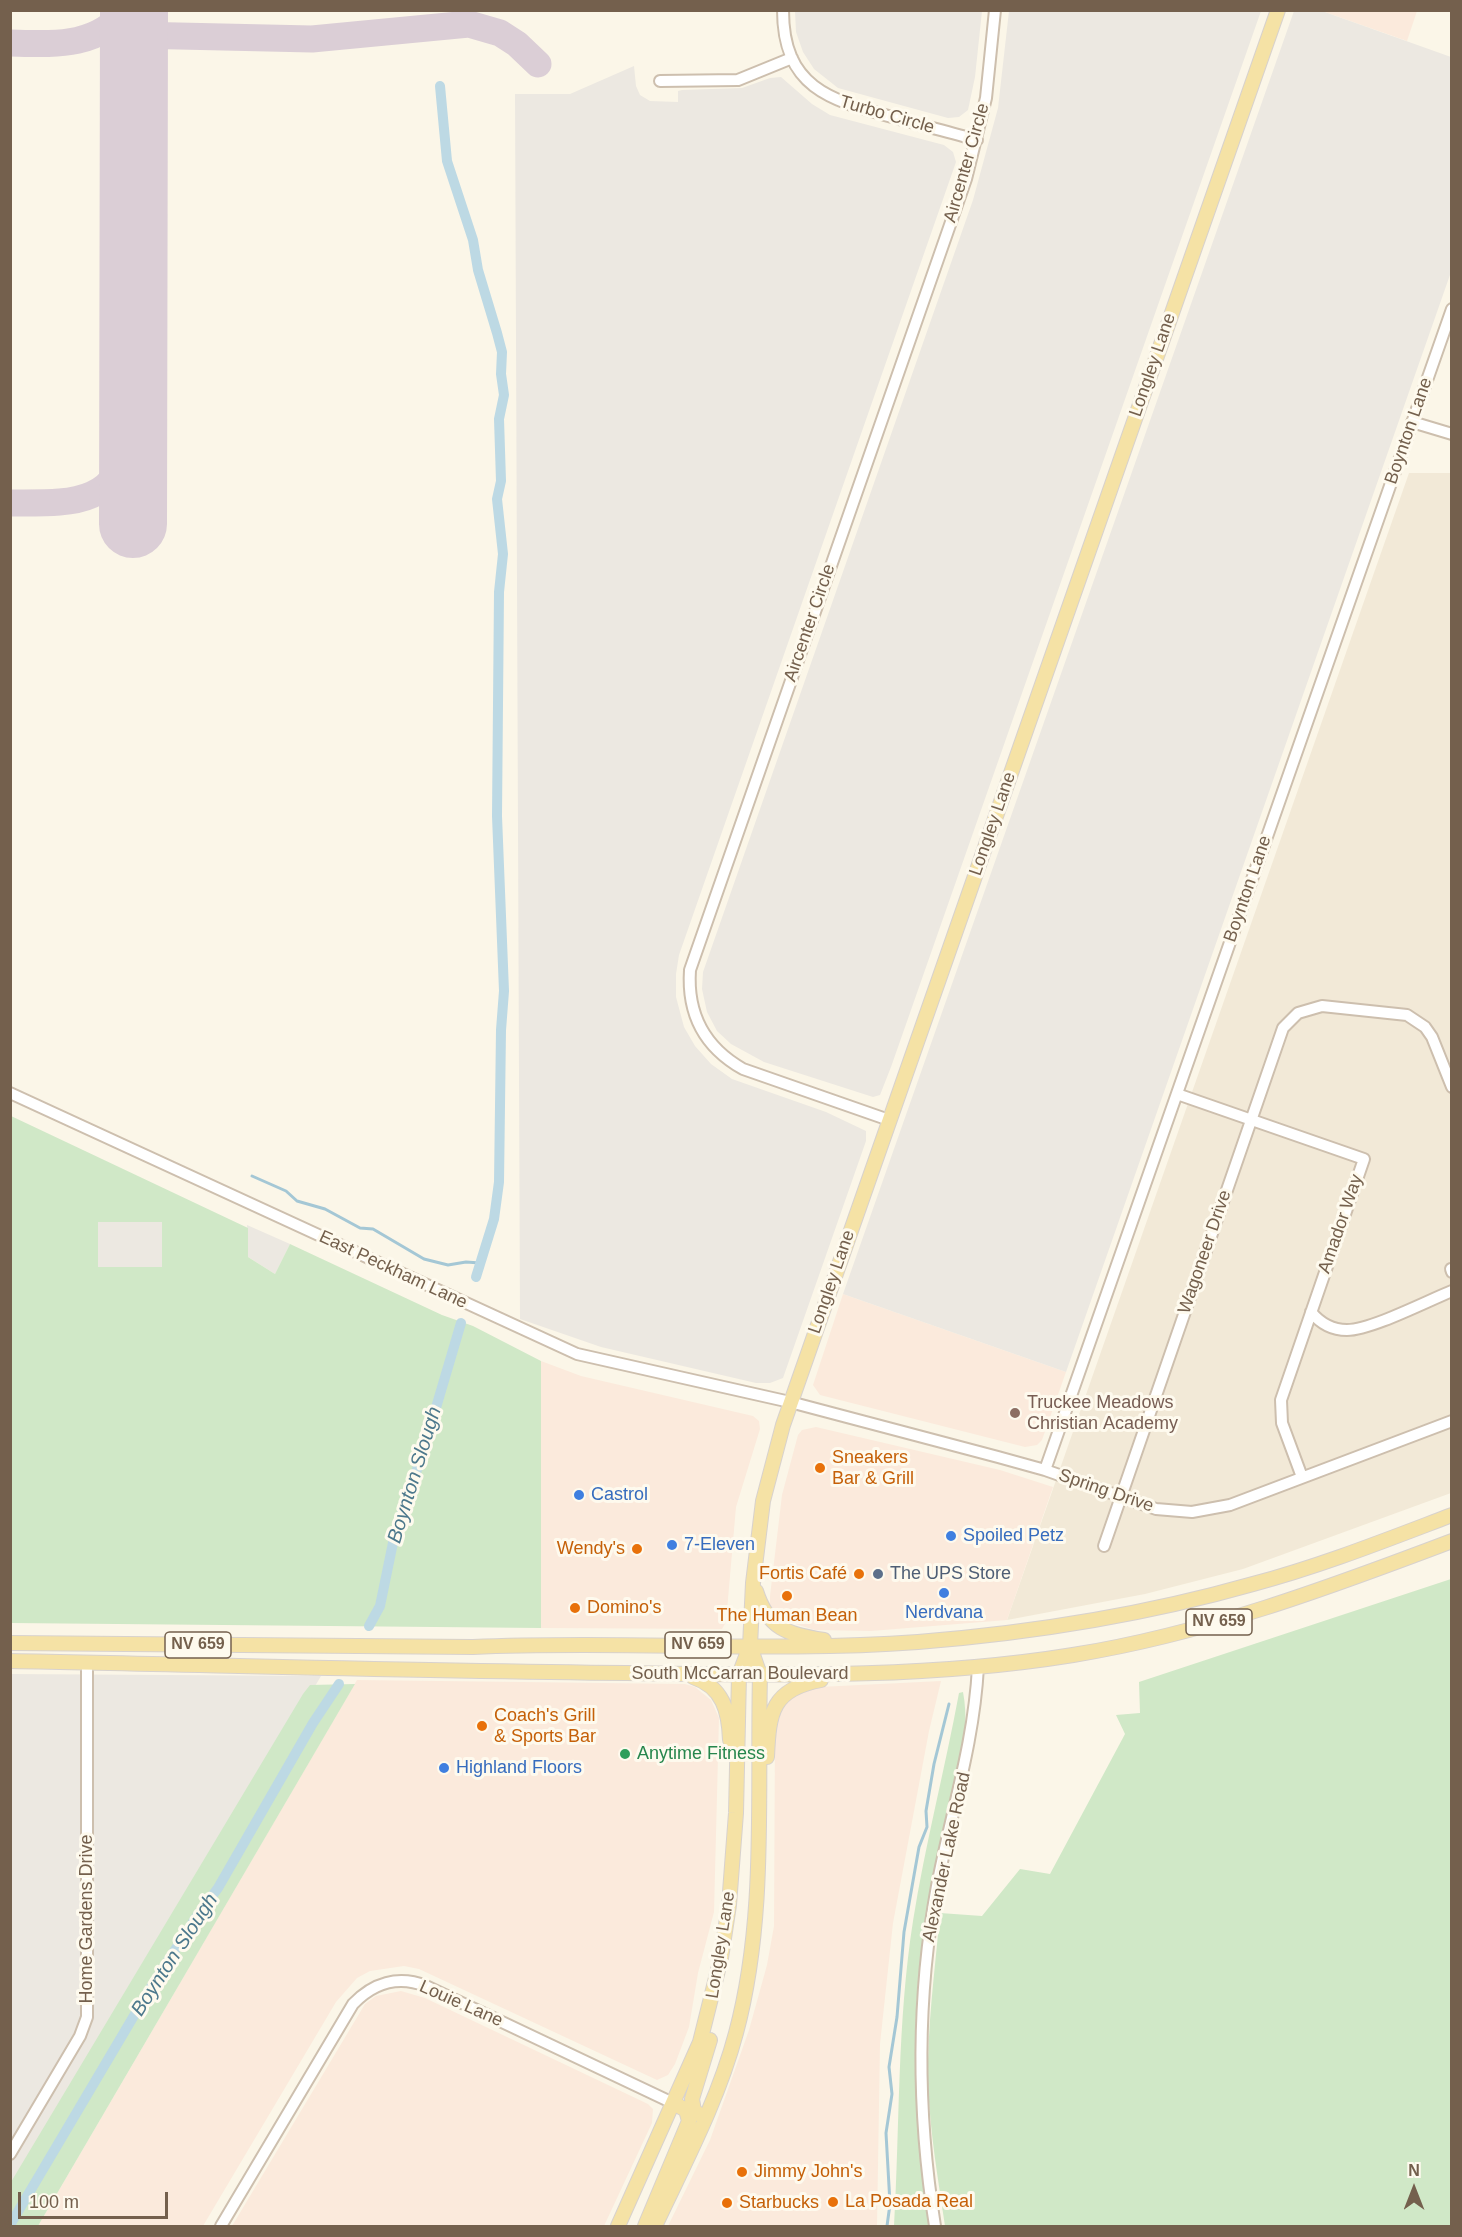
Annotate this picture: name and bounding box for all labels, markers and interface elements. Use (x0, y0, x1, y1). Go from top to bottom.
street label: Turbo Circle (837, 91, 937, 139)
street label: Aircenter Circle (940, 101, 994, 225)
street label: Longley Lane (1125, 310, 1181, 420)
street label: Boynton Lane (1381, 375, 1437, 487)
street label: Aircenter Circle (780, 561, 840, 685)
street label: Longley Lane (965, 769, 1021, 879)
street label: Boynton Lane (1220, 833, 1276, 945)
street label: Amador Way (1314, 1172, 1368, 1276)
street label: Wagoneer Drive (1174, 1187, 1236, 1317)
street label: East Peckham Lane (315, 1226, 471, 1314)
street label: Longley Lane (804, 1227, 860, 1337)
place label: Truckee Meadows Christian Academy (1027, 1392, 1178, 1434)
water label: Boynton Slough (383, 1404, 447, 1546)
marker: Truckee Meadows Christian Academy (1008, 1406, 1022, 1420)
place label: Sneakers Bar & Grill (832, 1447, 914, 1490)
marker: Sneakers Bar & Grill (813, 1461, 827, 1475)
street label: Spring Drive (1056, 1465, 1156, 1517)
place label: Castrol (591, 1484, 648, 1506)
marker: Castrol (572, 1488, 586, 1502)
place label: Spoiled Petz (963, 1525, 1064, 1547)
marker: Spoiled Petz (944, 1529, 958, 1543)
place label: 7-Eleven (684, 1534, 755, 1556)
place label: Wendy's (557, 1538, 625, 1560)
marker: 7-Eleven (665, 1538, 679, 1552)
marker: Wendy's (630, 1542, 644, 1556)
place label: Fortis Café (759, 1563, 847, 1585)
place label: The UPS Store (890, 1563, 1011, 1585)
marker: Fortis Café (852, 1567, 866, 1581)
marker: The UPS Store (871, 1567, 885, 1581)
marker: Nerdvana (937, 1586, 951, 1600)
marker: The Human Bean (780, 1589, 794, 1603)
place label: Domino's (587, 1597, 661, 1619)
marker: Domino's (568, 1601, 582, 1615)
place label: Nerdvana (905, 1602, 983, 1624)
place label: The Human Bean (716, 1605, 858, 1627)
road number: NV 659 (1186, 1609, 1252, 1635)
road number: NV 659 (165, 1632, 231, 1658)
road number: NV 659 (665, 1632, 731, 1658)
street label: South McCarran Boulevard (631, 1663, 849, 1685)
place label: Coach's Grill & Sports Bar (494, 1705, 596, 1748)
marker: Coach's Grill & Sports Bar (475, 1719, 489, 1733)
place label: Anytime Fitness (637, 1743, 765, 1765)
marker: Anytime Fitness (618, 1747, 632, 1761)
place label: Highland Floors (456, 1757, 582, 1779)
marker: Highland Floors (437, 1761, 451, 1775)
street label: Alexander Lake Road (918, 1770, 976, 1944)
street label: Home Gardens Drive (76, 1834, 98, 2004)
water label: Boynton Slough (126, 1889, 224, 2021)
street label: Longley Lane (702, 1890, 740, 2000)
street label: Louie Lane (416, 1976, 506, 2032)
north arrow (1384, 2159, 1444, 2219)
place label: Jimmy John's (754, 2161, 862, 2183)
text: N (1408, 2162, 1420, 2179)
marker: Jimmy John's (735, 2165, 749, 2179)
scale bar (21, 2180, 171, 2218)
place label: La Posada Real (845, 2191, 973, 2213)
text: 100 m (29, 2192, 79, 2212)
place label: Starbucks (739, 2192, 819, 2214)
marker: La Posada Real (826, 2195, 840, 2209)
marker: Starbucks (720, 2196, 734, 2210)

